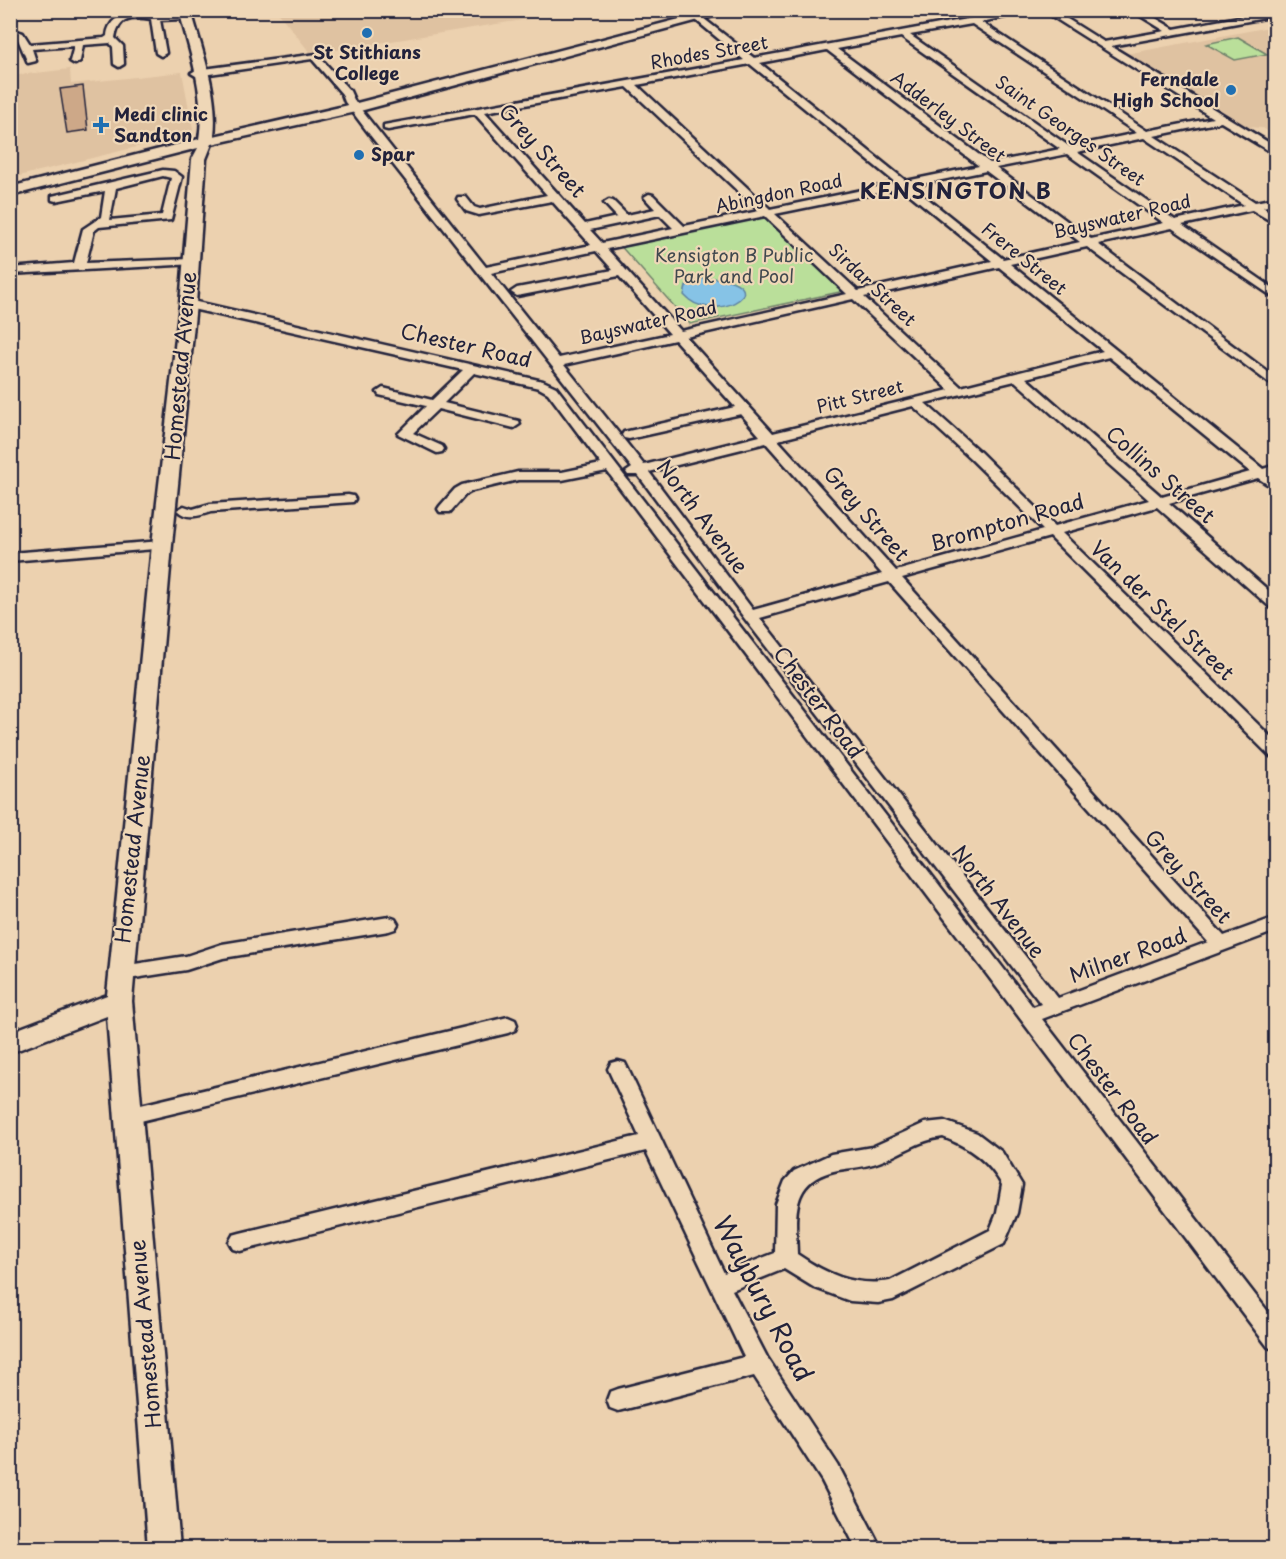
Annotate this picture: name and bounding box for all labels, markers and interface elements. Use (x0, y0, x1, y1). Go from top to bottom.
marker: St Stithians College (360, 26, 374, 40)
street label: Rhodes Street (648, 28, 770, 75)
place label: St Stithians College (313, 38, 421, 86)
street label: Adderley Street (886, 63, 1012, 168)
place label: Ferndale High School (1113, 65, 1219, 113)
street label: Saint Georges Street (990, 68, 1151, 192)
marker: Ferndale High School (1224, 83, 1238, 97)
street label: Grey Street (492, 95, 595, 204)
place label: Medi clinic Sandton (114, 100, 208, 148)
marker: Medi clinic Sandton (92, 116, 110, 134)
place label: Spar (371, 140, 416, 167)
marker: Spar (352, 148, 366, 162)
street label: Abingdon Road (713, 166, 845, 219)
district label: KENSINGTON B (860, 173, 1052, 206)
street label: Bayswater Road (1050, 187, 1193, 245)
street label: Frere Street (976, 215, 1074, 301)
street label: Sirdar Street (823, 236, 923, 332)
park label: Kensigton B Public Park and Pool (655, 241, 813, 289)
street label: Homestead Avenue (155, 270, 203, 462)
street label: Bayswater Road (576, 293, 719, 351)
street label: Chester Road (398, 313, 535, 375)
street label: Pitt Street (813, 372, 906, 419)
street label: Collins Street (1100, 417, 1223, 530)
street label: North Avenue (650, 452, 757, 580)
street label: Grey Street (817, 458, 918, 568)
street label: Brompton Road (925, 484, 1087, 558)
street label: Van der Stel Street (1084, 532, 1243, 687)
street label: Chester Road (767, 639, 873, 765)
street label: Homestead Avenue (105, 753, 157, 945)
street label: Grey Street (1138, 821, 1241, 930)
street label: North Avenue (945, 837, 1054, 964)
street label: Milner Road (1064, 918, 1191, 990)
street label: Chester Road (1061, 1025, 1167, 1151)
street label: Waybury Road (704, 1208, 824, 1388)
street label: Homestead Avenue (120, 1238, 168, 1430)

